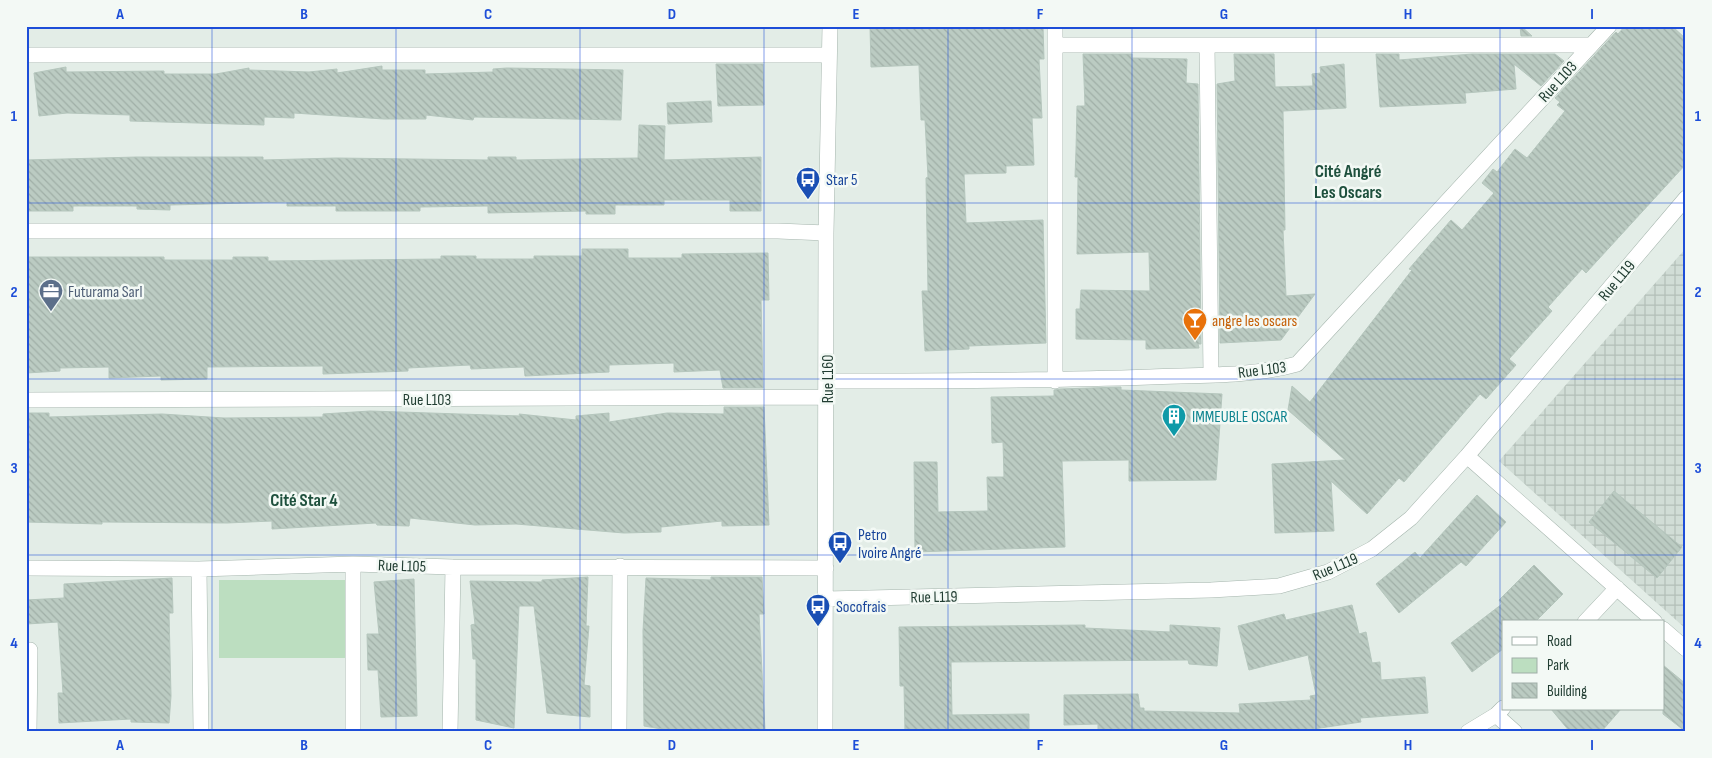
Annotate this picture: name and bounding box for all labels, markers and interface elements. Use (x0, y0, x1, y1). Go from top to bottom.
text: A (115, 5, 124, 24)
text: B (300, 5, 308, 24)
text: C (484, 5, 492, 24)
text: D (668, 5, 676, 24)
text: E (853, 5, 860, 24)
text: F (1037, 5, 1044, 24)
text: G (1220, 5, 1228, 24)
text: H (1404, 5, 1412, 24)
text: I (1590, 5, 1594, 24)
street label: Rue L103 (1535, 58, 1581, 106)
text: 1 (11, 107, 18, 126)
text: 1 (1695, 107, 1702, 126)
district label: Cité Angré Les Oscars (1314, 161, 1382, 203)
bus stop icon: Star 5 (795, 166, 821, 200)
place label: Star 5 (826, 171, 857, 190)
street label: Rue L119 (1595, 257, 1640, 305)
office icon: Futurama Sarl (38, 278, 64, 312)
text: 2 (10, 283, 18, 302)
place label: Futurama Sarl (68, 283, 142, 302)
text: 2 (1694, 283, 1702, 302)
bar icon: angre les oscars (1182, 307, 1208, 341)
place label: angre les oscars (1212, 312, 1297, 331)
street label: Rue L160 (819, 355, 838, 403)
street label: Rue L103 (1237, 358, 1287, 383)
street label: Rue L103 (403, 391, 451, 410)
building icon: IMMEUBLE OSCAR (1161, 403, 1187, 437)
place label: IMMEUBLE OSCAR (1192, 408, 1288, 427)
text: 3 (10, 459, 18, 478)
text: 3 (1694, 459, 1702, 478)
district label: Cité Star 4 (270, 490, 338, 511)
place label: Petro Ivoire Angré (858, 526, 921, 563)
bus stop icon: Petro Ivoire Angré (827, 530, 853, 564)
street label: Rue L119 (1310, 549, 1361, 585)
street label: Rue L105 (378, 556, 426, 577)
street label: Rue L119 (910, 588, 958, 607)
bus stop icon: Socofrais (805, 593, 831, 627)
place label: Socofrais (836, 598, 887, 617)
legend (1502, 620, 1664, 710)
text: Road (1547, 632, 1572, 651)
text: 4 (10, 634, 18, 653)
text: 4 (1694, 634, 1702, 653)
text: Park (1547, 656, 1569, 675)
text: Building (1547, 682, 1587, 701)
text: A (115, 736, 124, 755)
text: B (300, 736, 308, 755)
text: C (484, 736, 492, 755)
text: D (668, 736, 676, 755)
text: E (853, 736, 860, 755)
text: F (1037, 736, 1044, 755)
text: G (1220, 736, 1228, 755)
text: H (1404, 736, 1412, 755)
text: I (1590, 736, 1594, 755)

